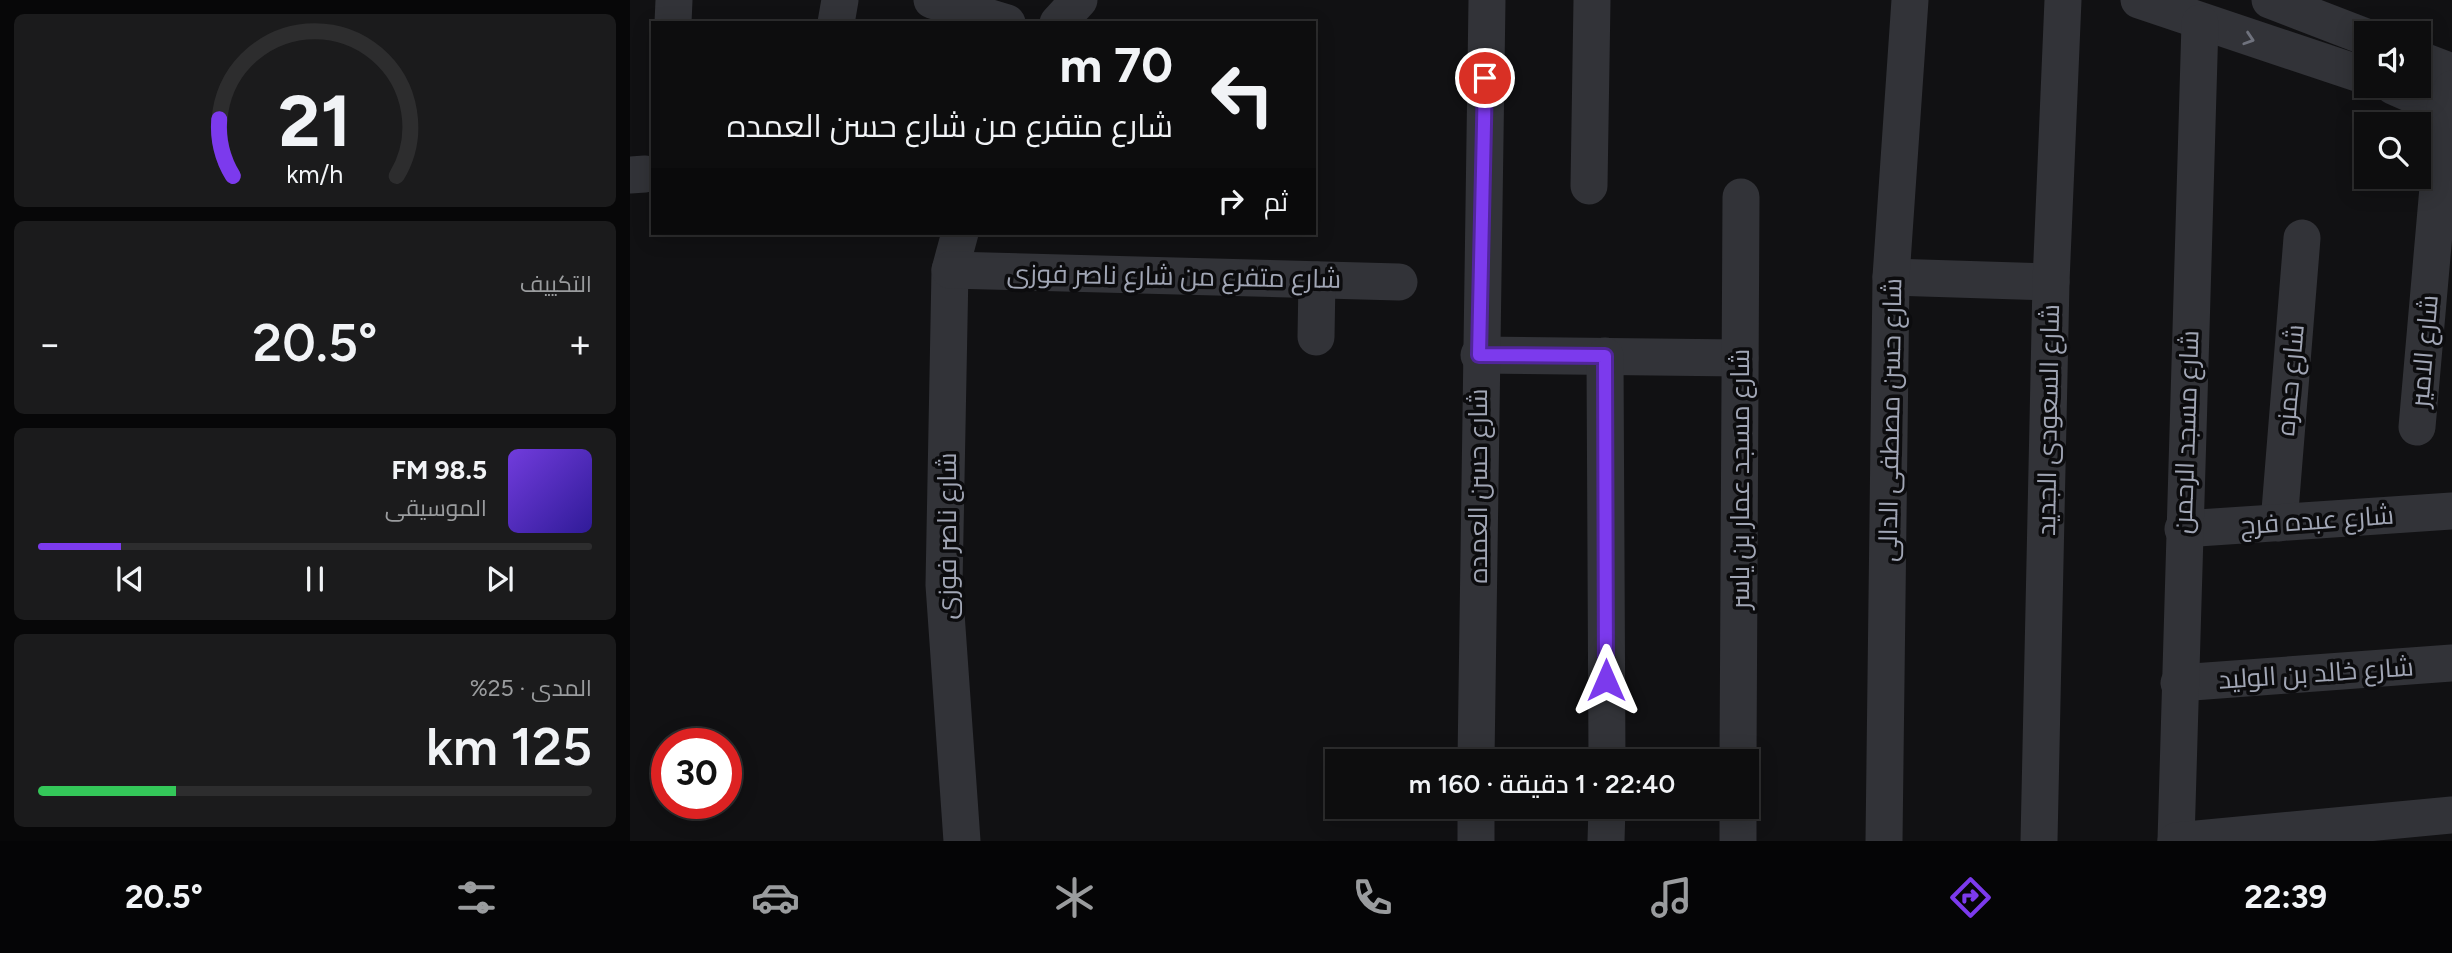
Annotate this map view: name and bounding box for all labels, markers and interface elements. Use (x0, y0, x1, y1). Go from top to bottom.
map controls (2354, 21, 2431, 189)
button: sound (2354, 21, 2431, 98)
one-way arrow (2243, 30, 2255, 45)
text: 70 m (1060, 35, 1173, 94)
pin (1455, 48, 1515, 108)
icon: left (1197, 49, 1288, 140)
icon: arrive (1466, 59, 1504, 97)
text: 21 (279, 78, 351, 165)
text: شارع متفرع من شارع حسن العمده (727, 107, 1173, 145)
button: search (2354, 112, 2431, 189)
text: km/h (286, 159, 344, 189)
icon: right (1212, 182, 1250, 220)
text: ثم (1264, 186, 1288, 218)
street label: شارع متفرع من شارع ناصر فوزى (1006, 257, 1342, 296)
text: التكييف (520, 270, 592, 298)
street label: شارع حسن مصطفى الدالى (1872, 278, 1909, 562)
street label: شارع الامير (2403, 293, 2446, 411)
street label: شارع السعودى الجديد (2030, 304, 2067, 536)
text: 20.5° (253, 312, 377, 374)
text: − (38, 321, 62, 367)
text: + (568, 321, 592, 367)
street label: شارع حمزه (2269, 323, 2312, 437)
street label: شارع مسجد الرحمن (2166, 330, 2207, 535)
street label: شارع مسجد عمار بن ياسر (1724, 349, 1757, 611)
street label: شارع حسن العمده (1462, 388, 1495, 584)
street label: شارع ناصر فوزى (931, 453, 964, 620)
text: 98.5 FM (392, 454, 487, 486)
text: الموسيقى (385, 494, 487, 522)
street label: شارع عبده فرج (2239, 499, 2395, 542)
icon: previous (111, 560, 149, 598)
icon: pause (296, 560, 334, 598)
icon: next (481, 560, 519, 598)
position arrow (1569, 643, 1643, 717)
street label: شارع خالد بن الوليد (2217, 650, 2415, 697)
text: المدى · 25% (470, 674, 592, 702)
text: 125 km (426, 716, 592, 778)
speed limit sign: 30 (651, 728, 742, 819)
text: 22:40 · 1 دقيقة · 160 m (1409, 768, 1675, 800)
icon: filters (452, 873, 501, 922)
icon: car (751, 873, 800, 922)
icon: climate (1050, 873, 1099, 922)
icon: phone (1348, 873, 1397, 922)
icon: music (1647, 873, 1696, 922)
icon: directions (1946, 873, 1995, 922)
text: 20.5° (125, 878, 203, 916)
text: 22:39 (2244, 878, 2327, 916)

